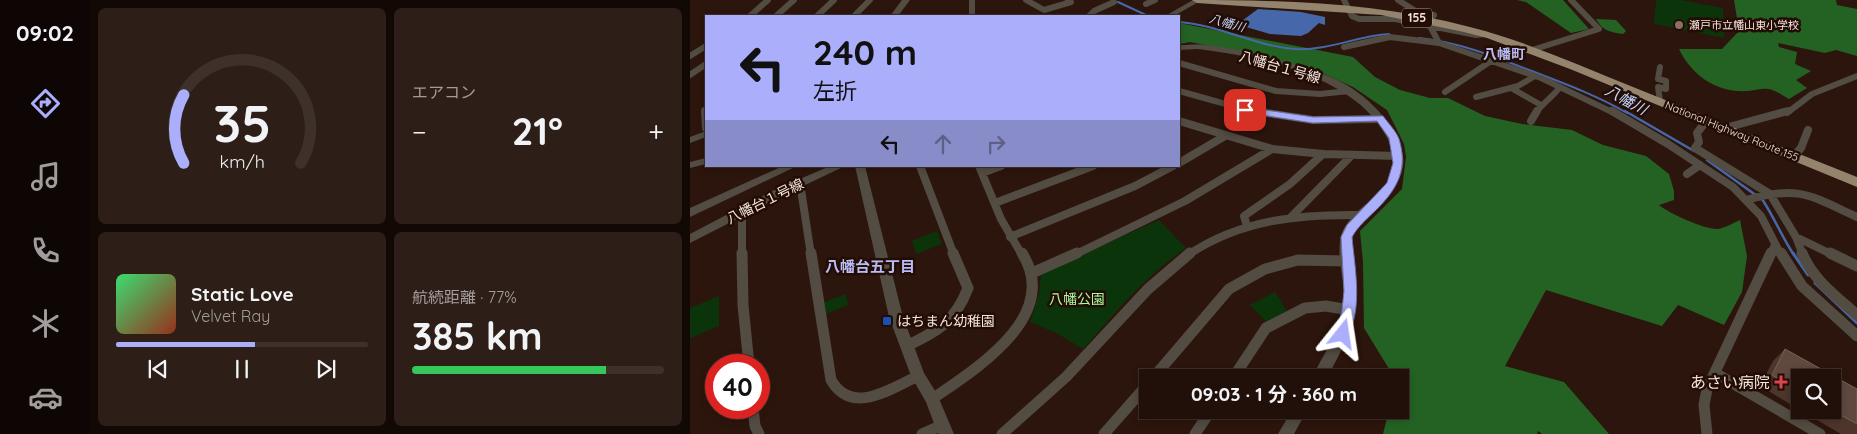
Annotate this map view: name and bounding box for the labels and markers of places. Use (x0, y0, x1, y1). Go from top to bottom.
place label: 瀬戸市立幡山東小学校 (1689, 18, 1799, 32)
marker: 瀬戸市立幡山東小学校 (1673, 19, 1685, 31)
pin (1224, 89, 1266, 131)
place label: はちまん幼稚園 (897, 312, 995, 330)
marker: はちまん幼稚園 (881, 315, 893, 327)
place label: あさい病院 (1690, 372, 1770, 392)
marker: あさい病院 (1774, 375, 1788, 389)

